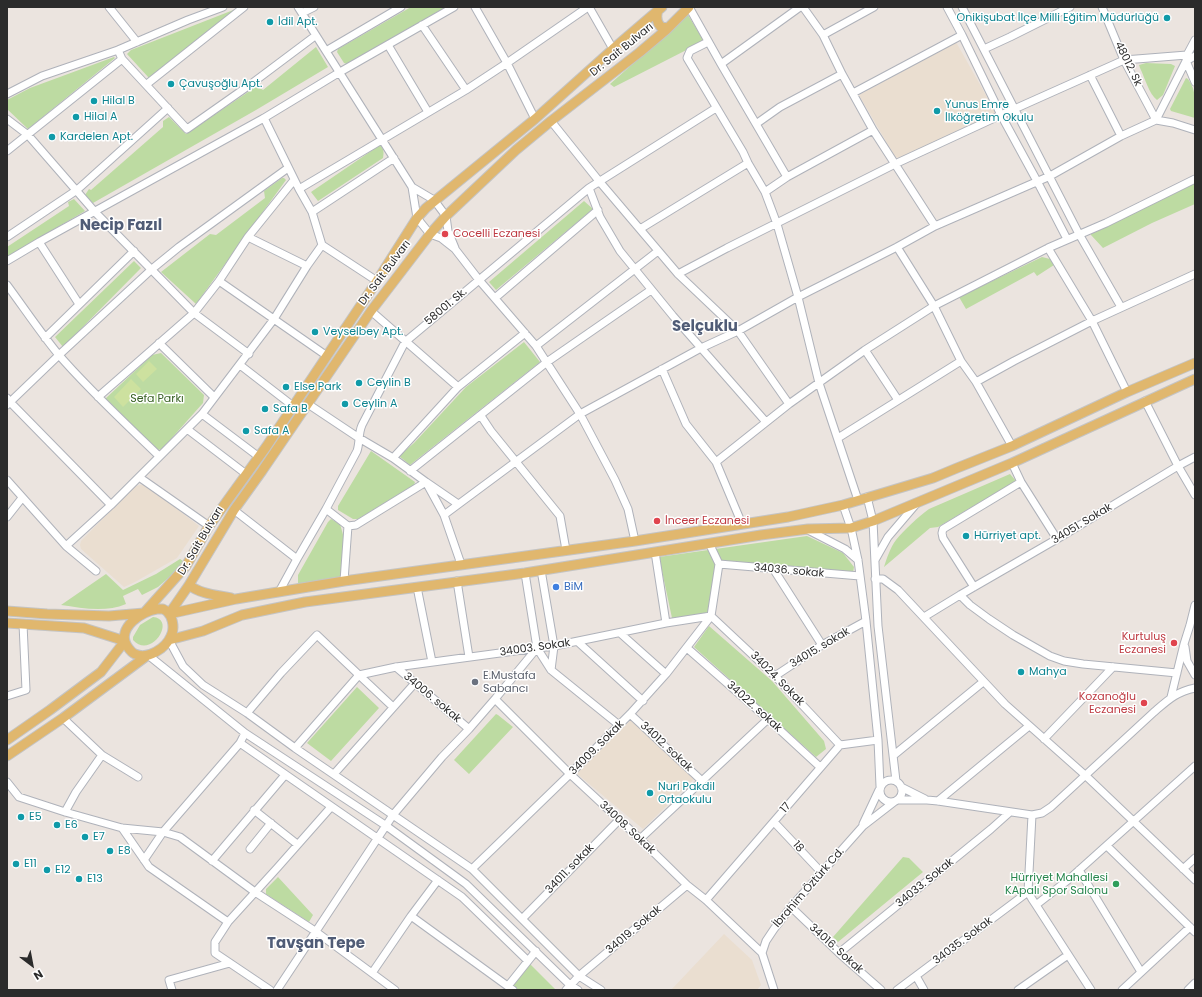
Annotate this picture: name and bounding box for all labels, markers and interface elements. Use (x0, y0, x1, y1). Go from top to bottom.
place label: Onikişubat İlçe Milli Eğitim Müdürlüğü (956, 11, 1159, 25)
marker: Onikişubat İlçe Milli Eğitim Müdürlüğü (1162, 13, 1172, 23)
place label: İdil Apt. (278, 15, 318, 29)
marker: İdil Apt. (265, 17, 275, 27)
street label: Dr. Sait Bulvarı (588, 20, 656, 80)
street label: 48012. Sk (1112, 40, 1144, 88)
place label: Çavuşoğlu Apt. (179, 77, 262, 91)
marker: Çavuşoğlu Apt. (166, 79, 176, 89)
place label: Hilal B (102, 94, 135, 108)
marker: Hilal B (89, 96, 99, 106)
place label: Yunus Emre İlköğretim Okulu (945, 98, 1034, 124)
marker: Yunus Emre İlköğretim Okulu (932, 106, 942, 116)
place label: Hilal A (84, 110, 118, 124)
marker: Hilal A (71, 112, 81, 122)
place label: Kardelen Apt. (60, 130, 133, 144)
marker: Kardelen Apt. (47, 132, 57, 142)
district label: Necip Fazıl (80, 217, 162, 235)
place label: Cocelli Eczanesi (453, 227, 540, 241)
marker: Cocelli Eczanesi (440, 229, 450, 239)
street label: Dr. Sait Bulvarı (356, 238, 414, 308)
street label: 58001. Sk. (422, 286, 470, 328)
district label: Selçuklu (672, 318, 738, 336)
place label: Veyselbey Apt. (323, 325, 403, 339)
marker: Veyselbey Apt. (310, 327, 320, 337)
place label: Ceylin B (367, 376, 411, 390)
marker: Ceylin B (354, 378, 364, 388)
place label: Else Park (294, 380, 341, 394)
marker: Else Park (281, 382, 291, 392)
park label: Sefa Parkı (130, 392, 184, 406)
place label: Ceylin A (353, 397, 397, 411)
marker: Ceylin A (340, 399, 350, 409)
place label: Safa B (273, 402, 308, 416)
marker: Safa B (260, 404, 270, 414)
place label: Safa A (254, 424, 289, 438)
marker: Safa A (241, 426, 251, 436)
street label: 34051. Sokak (1049, 501, 1115, 547)
street label: Dr. Sait Bulvarı (175, 504, 227, 578)
place label: İnceer Eczanesi (665, 514, 749, 528)
marker: İnceer Eczanesi (652, 516, 662, 526)
place label: Hürriyet apt. (974, 529, 1041, 543)
marker: Hürriyet apt. (961, 531, 971, 541)
street label: 34036. sokak (753, 561, 825, 581)
place label: BiM (564, 580, 583, 594)
marker: BiM (551, 582, 561, 592)
street label: 34015. sokak (788, 625, 852, 671)
place label: Kurtuluş Eczanesi (1119, 630, 1166, 656)
street label: 34003. Sokak (499, 637, 571, 659)
marker: Kurtuluş Eczanesi (1169, 638, 1179, 648)
street label: 34024. Sokak (747, 649, 807, 709)
place label: Mahya (1029, 665, 1067, 679)
marker: Mahya (1016, 667, 1026, 677)
place label: E.Mustafa Sabancı (483, 669, 536, 695)
street label: 34006. sokak (401, 670, 463, 726)
marker: E.Mustafa Sabancı (470, 677, 480, 687)
street label: 34022. sokak (724, 679, 784, 735)
place label: Kozanoğlu Eczanesi (1079, 690, 1136, 716)
marker: Kozanoğlu Eczanesi (1139, 698, 1149, 708)
street label: 34009. Sokak (567, 718, 627, 778)
street label: 34012. sokak (637, 719, 695, 775)
place label: Nuri Pakdil Ortaokulu (658, 780, 715, 806)
marker: Nuri Pakdil Ortaokulu (645, 788, 655, 798)
street label: 34008. Sokak (596, 799, 658, 857)
street label: 17 (778, 800, 794, 816)
place label: E5 (29, 810, 42, 824)
marker: E5 (16, 812, 26, 822)
place label: E6 (65, 818, 78, 832)
marker: E6 (52, 820, 62, 830)
place label: E7 (93, 830, 105, 844)
marker: E7 (80, 832, 90, 842)
street label: 18 (790, 839, 806, 855)
street label: 34011. sokak (543, 841, 597, 897)
place label: E8 (118, 844, 131, 858)
street label: İbrahim Öztürk Cd. (771, 845, 847, 931)
marker: E8 (105, 846, 115, 856)
street label: 34033. Sokak (893, 856, 957, 910)
place label: E11 (24, 857, 37, 871)
marker: E11 (11, 859, 21, 869)
place label: E12 (55, 863, 70, 877)
marker: E12 (42, 865, 52, 875)
place label: Hürriyet Mahallesi KApalı Spor Salonu (1005, 871, 1108, 897)
place label: E13 (87, 872, 103, 886)
marker: E13 (74, 874, 84, 884)
marker: Hürriyet Mahallesi KApalı Spor Salonu (1111, 879, 1121, 889)
street label: 34019. Sokak (604, 903, 664, 957)
street label: 34035. Sokak (931, 914, 995, 968)
street label: 34016. Sokak (806, 921, 866, 977)
district label: Tavşan Tepe (267, 935, 365, 953)
north arrow (12, 945, 52, 985)
text: N (31, 966, 46, 984)

